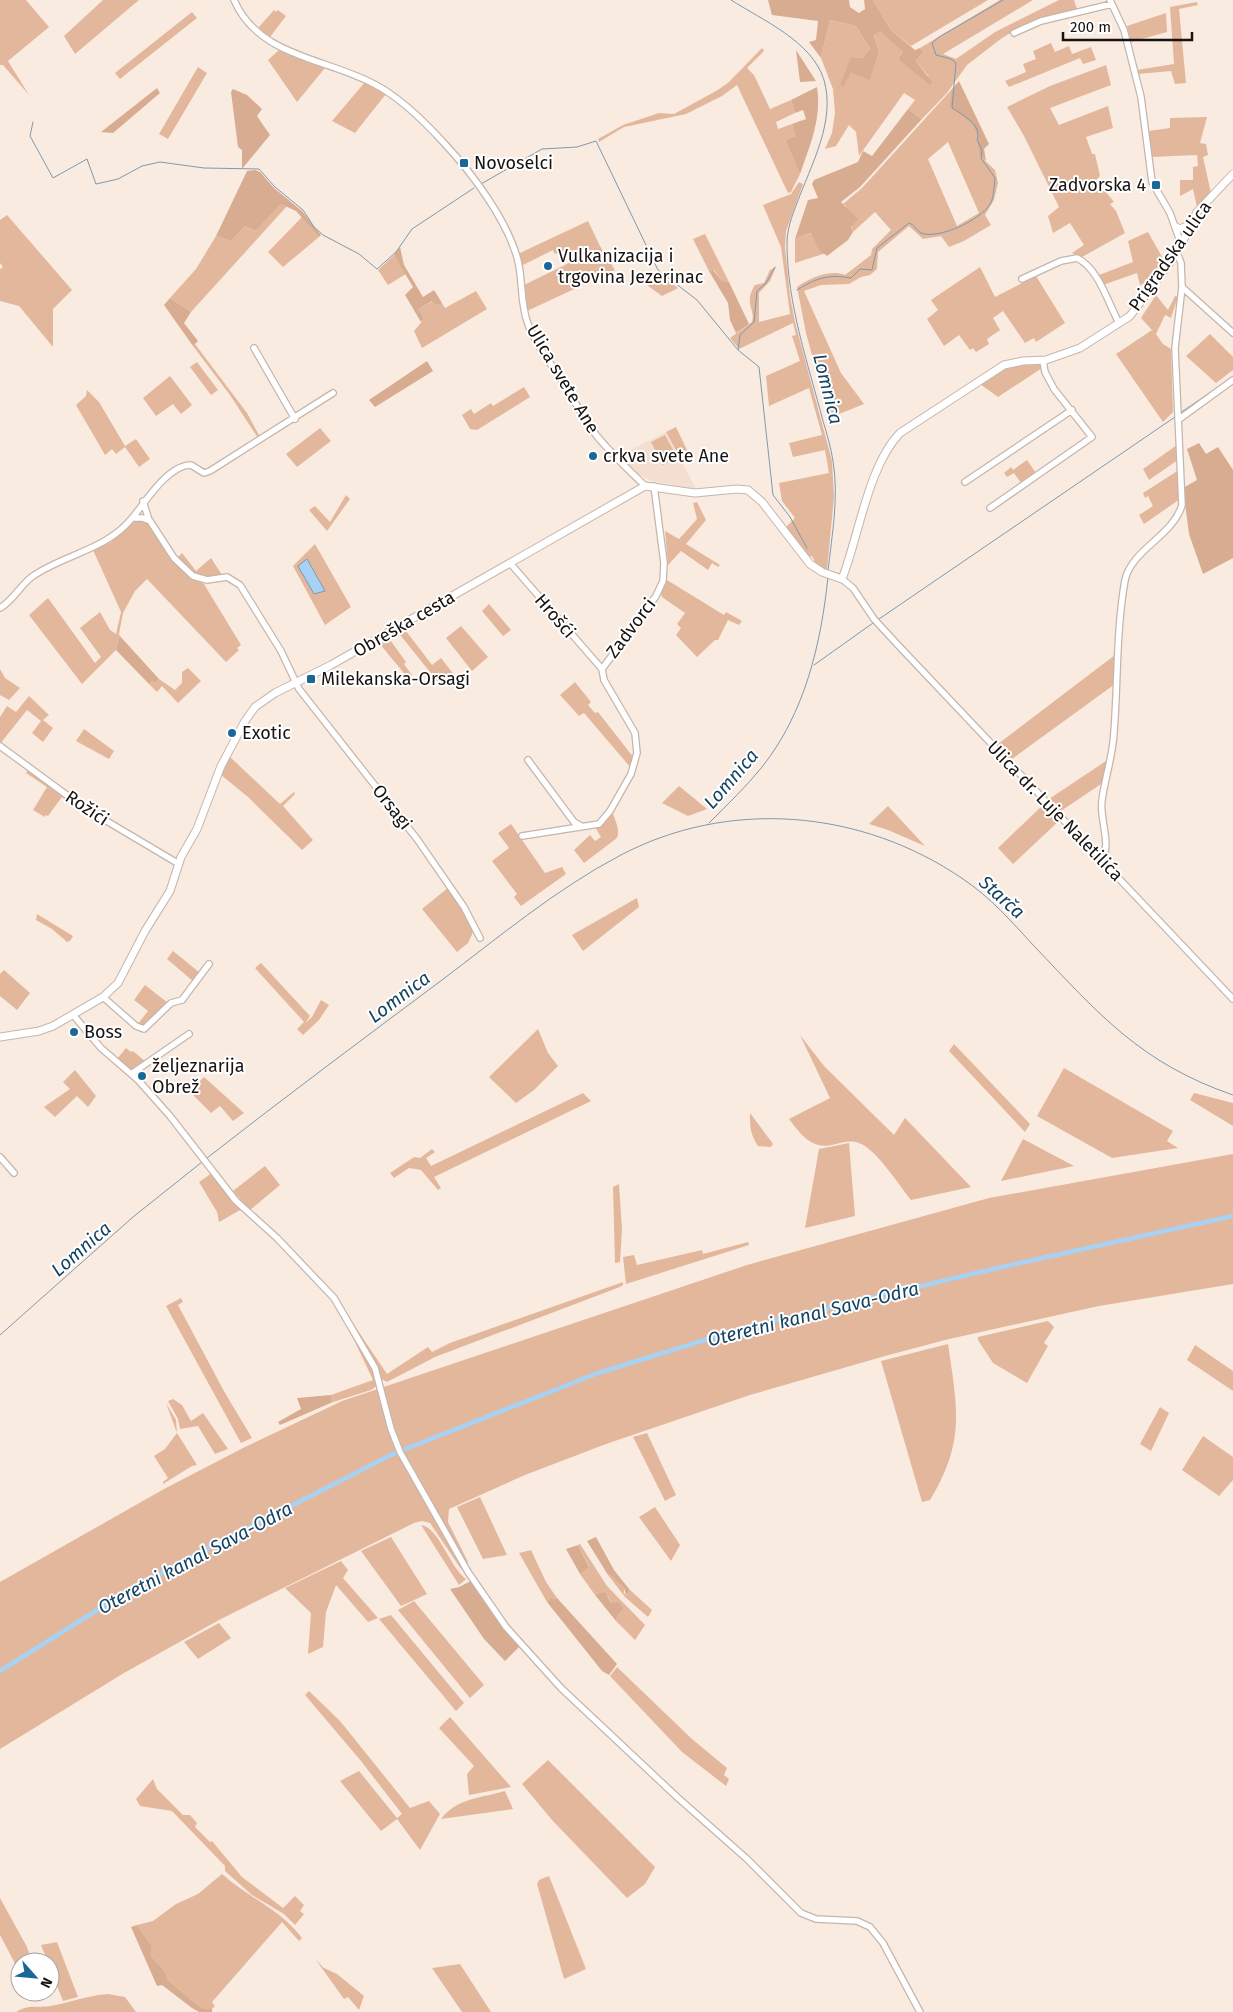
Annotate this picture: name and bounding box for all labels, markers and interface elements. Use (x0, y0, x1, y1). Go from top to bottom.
scale bar (1063, 10, 1192, 42)
text: 200 m (1070, 18, 1111, 36)
place label: Novoselci (474, 152, 553, 174)
marker: Novoselci (458, 157, 470, 169)
place label: Zadvorska 4 (1049, 174, 1146, 196)
marker: Zadvorska 4 (1150, 179, 1162, 191)
street label: Prigradska ulica (1124, 197, 1216, 315)
place label: Vulkanizacija i trgovina Jezerinac (558, 245, 704, 288)
marker: Vulkanizacija i trgovina Jezerinac (542, 260, 554, 272)
street label: Ulica svete Ane (522, 320, 604, 438)
water label: Lomnica (808, 351, 848, 427)
place label: crkva svete Ane (603, 445, 729, 467)
marker: crkva svete Ane (587, 450, 599, 462)
street label: Obreška cesta (349, 586, 459, 662)
street label: Hrošći (530, 589, 580, 643)
street label: Zadvorci (601, 594, 661, 662)
place label: Milekanska-Orsagi (321, 668, 470, 690)
marker: Milekanska-Orsagi (305, 673, 317, 685)
place label: Exotic (242, 722, 291, 744)
marker: Exotic (226, 727, 238, 739)
street label: Ulica dr. Luje Naletilića (982, 736, 1128, 886)
water label: Lomnica (699, 744, 763, 814)
street label: Orsagi (368, 780, 416, 834)
street label: Rožići (61, 786, 113, 830)
water label: Starča (974, 870, 1030, 923)
water label: Lomnica (363, 966, 435, 1028)
place label: Boss (84, 1021, 122, 1043)
marker: Boss (68, 1026, 80, 1038)
place label: željeznarija Obrež (152, 1055, 245, 1098)
marker: željeznarija Obrež (136, 1070, 148, 1082)
water label: Lomnica (46, 1217, 116, 1281)
water label: Oteretni kanal Sava-Odra (705, 1277, 921, 1351)
water label: Oteretni kanal Sava-Odra (94, 1497, 296, 1619)
north arrow (10, 1952, 60, 2002)
text: N (36, 1975, 56, 1991)

